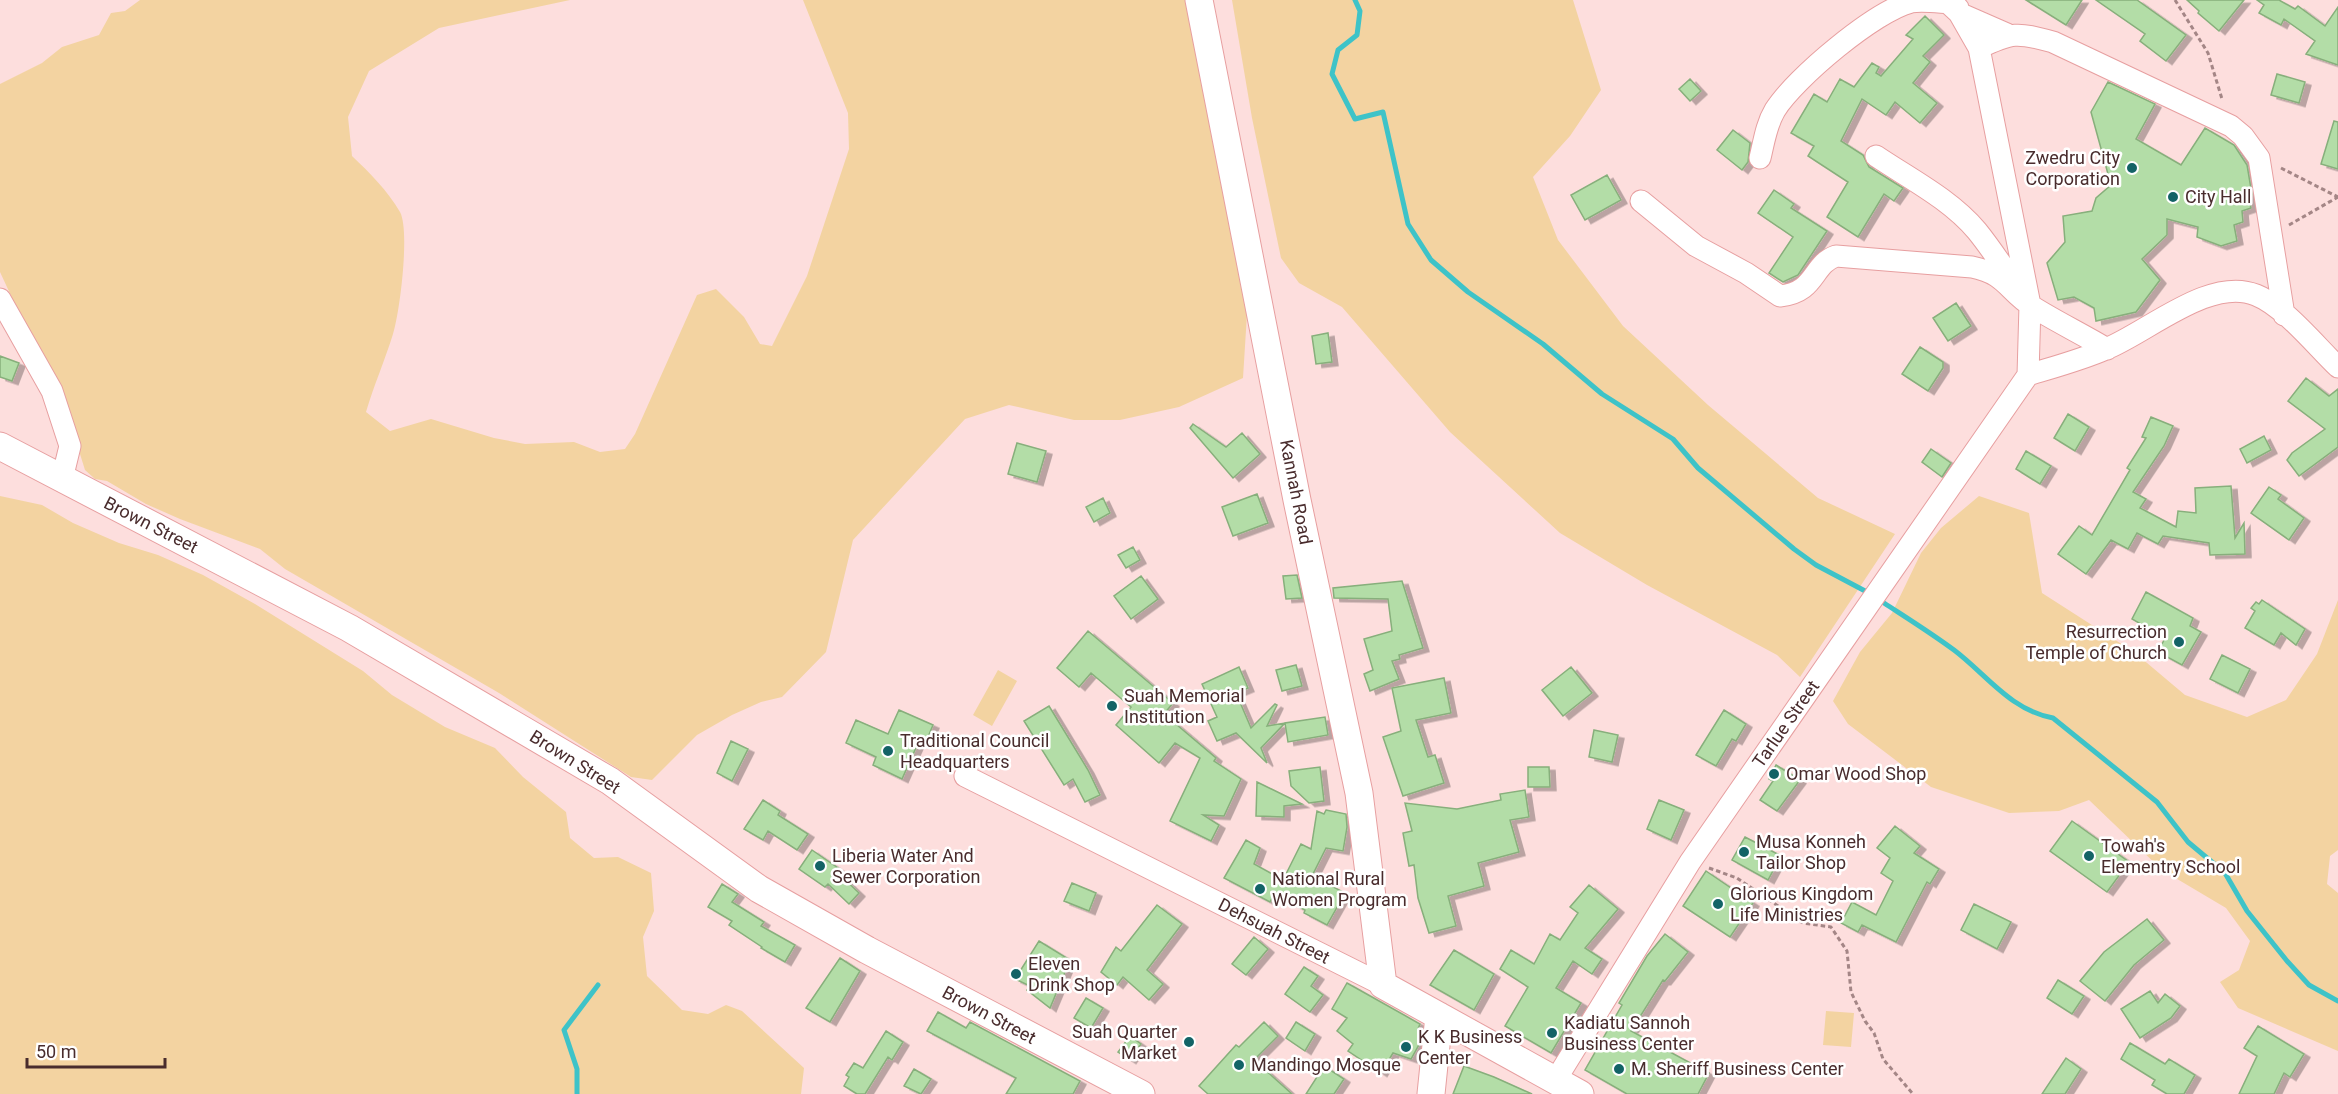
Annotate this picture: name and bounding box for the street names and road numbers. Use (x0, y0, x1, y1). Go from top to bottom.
street label: Kannah Road (1276, 438, 1317, 546)
street label: Brown Street (101, 492, 202, 557)
street label: Tarlue Street (1748, 676, 1823, 771)
street label: Brown Street (526, 725, 625, 798)
street label: Dehsuah Street (1215, 893, 1334, 968)
street label: Brown Street (939, 981, 1040, 1048)

